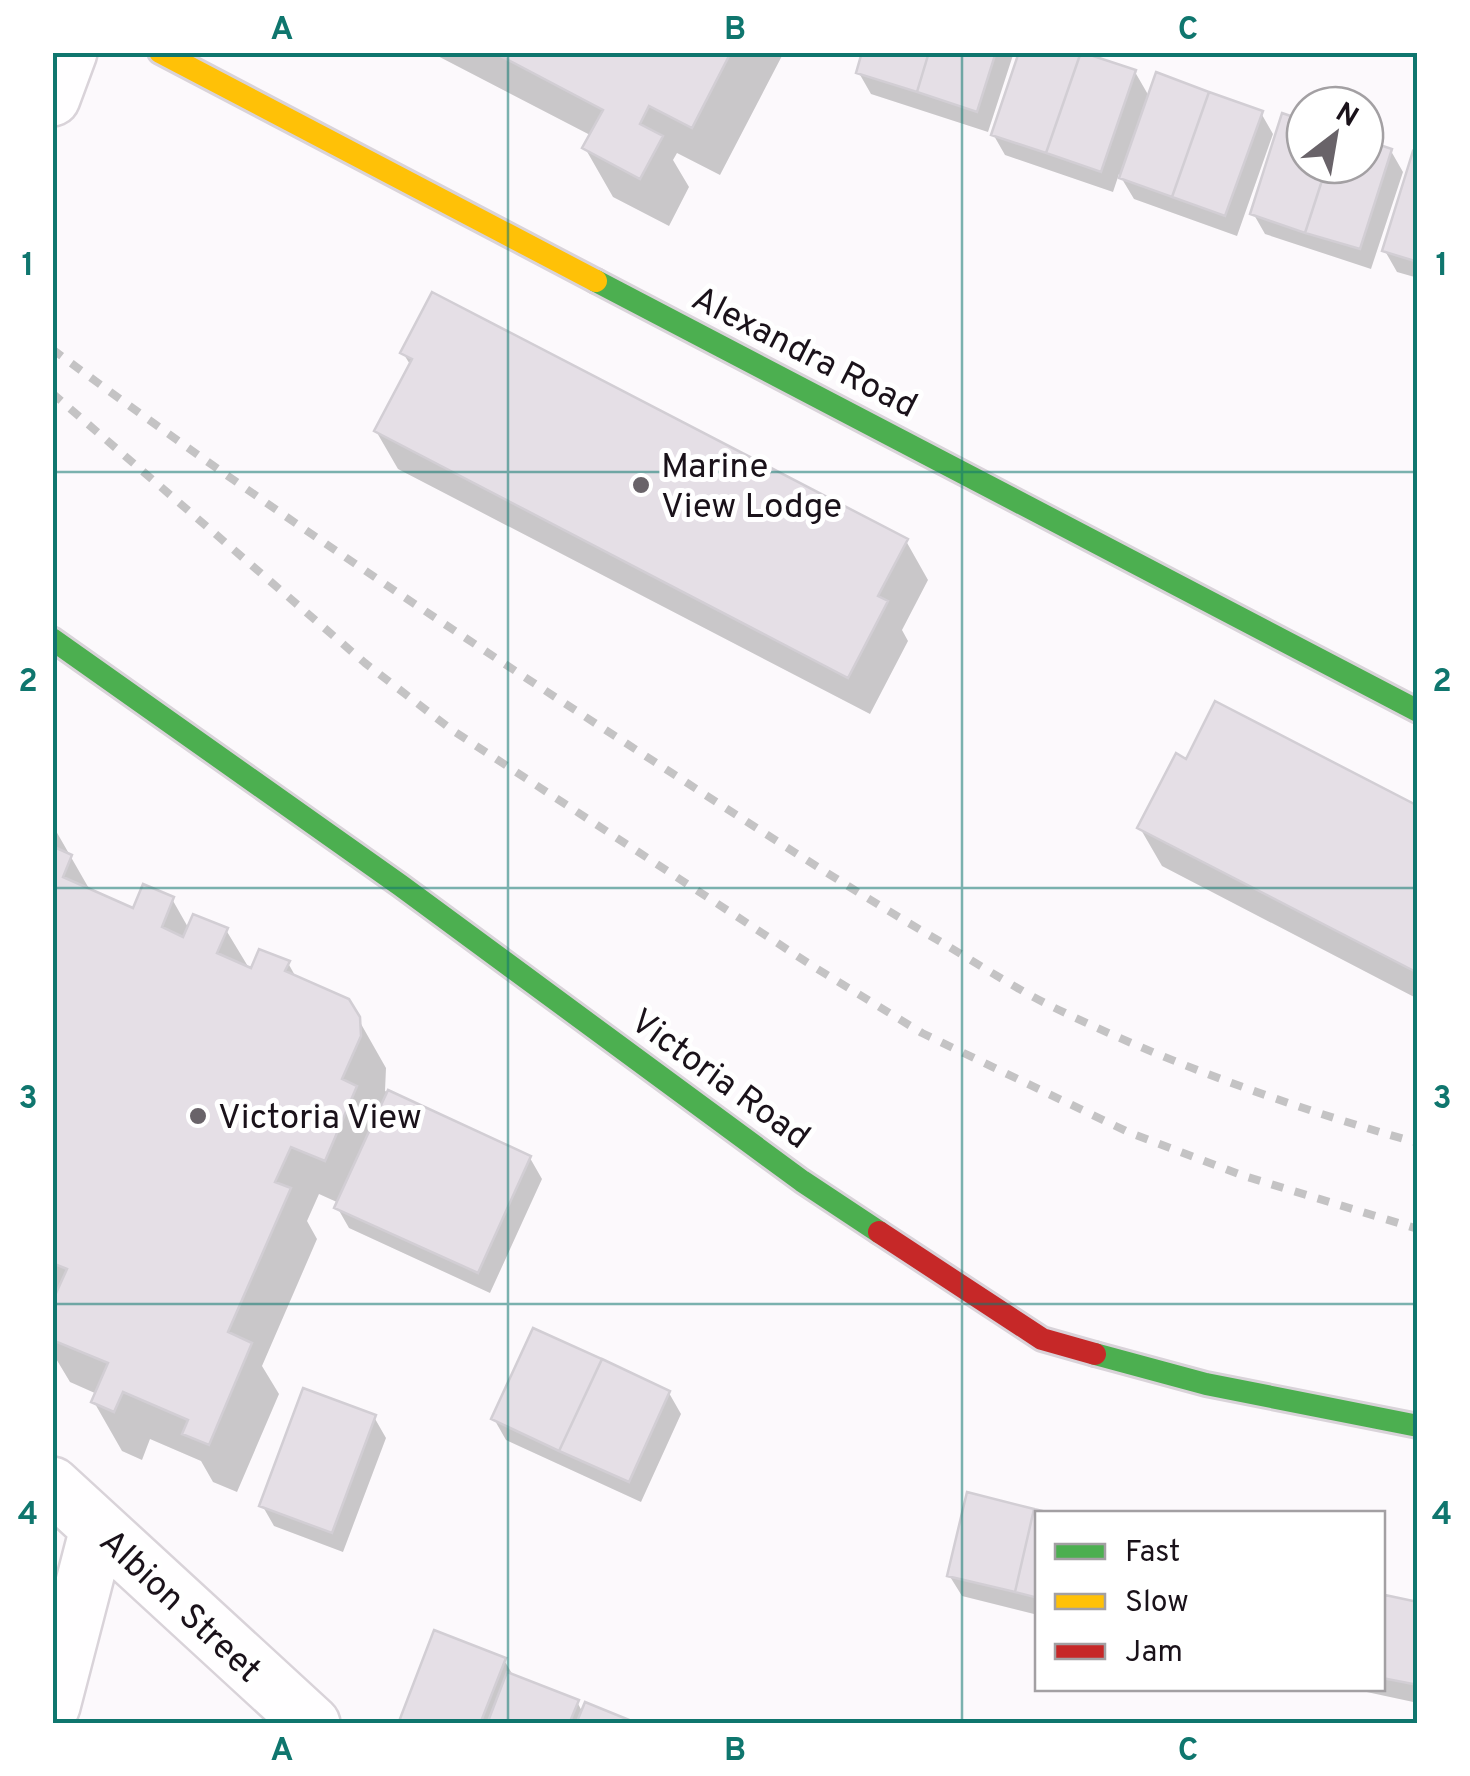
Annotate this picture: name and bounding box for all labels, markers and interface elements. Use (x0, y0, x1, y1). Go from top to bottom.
text: A (271, 11, 293, 51)
text: B (724, 11, 746, 51)
text: C (1178, 11, 1198, 51)
north arrow (1285, 85, 1385, 185)
text: N (1328, 96, 1364, 137)
text: 1 (22, 247, 34, 287)
text: 1 (1436, 247, 1448, 287)
street label: Alexandra Road (683, 278, 924, 429)
place label: Marine View Lodge (661, 446, 842, 530)
marker: Marine View Lodge (630, 474, 652, 496)
text: 2 (18, 663, 38, 703)
text: 2 (1432, 663, 1452, 703)
street label: Victoria Road (621, 1001, 818, 1160)
text: 3 (18, 1080, 38, 1120)
text: 3 (1432, 1080, 1452, 1120)
place label: Victoria View (218, 1097, 422, 1141)
marker: Victoria View (187, 1105, 209, 1127)
text: 4 (18, 1496, 38, 1536)
text: 4 (1432, 1496, 1452, 1536)
legend (1035, 1511, 1385, 1691)
street label: Albion Street (89, 1521, 269, 1693)
text: Fast (1125, 1535, 1180, 1572)
text: Slow (1125, 1585, 1189, 1622)
text: Jam (1125, 1635, 1183, 1672)
text: A (271, 1732, 293, 1772)
text: B (724, 1732, 746, 1772)
text: C (1178, 1732, 1198, 1772)

